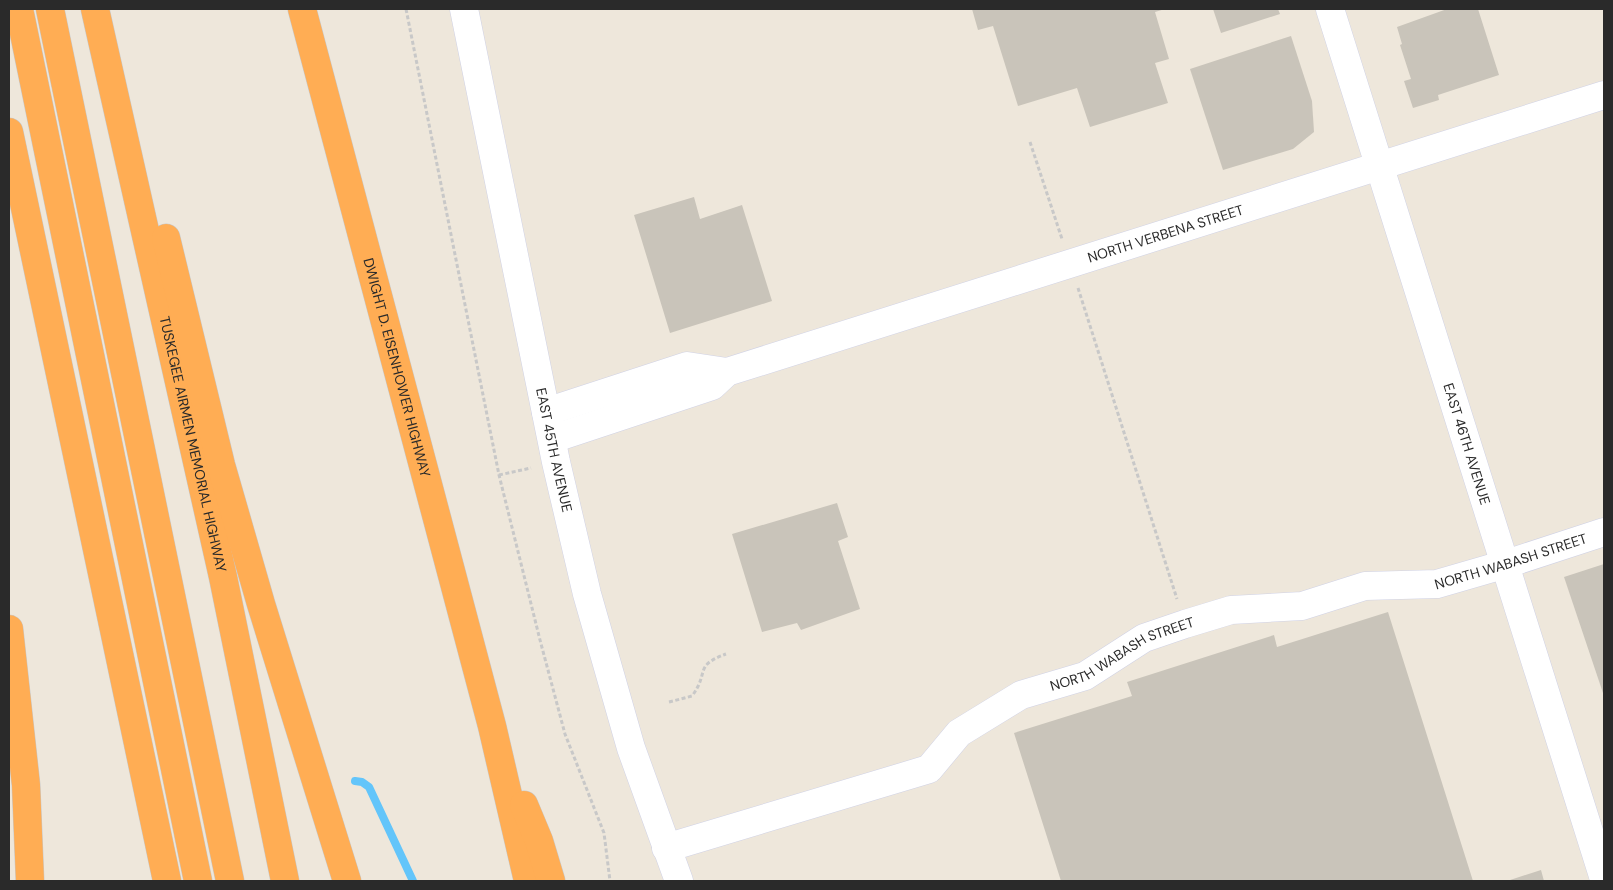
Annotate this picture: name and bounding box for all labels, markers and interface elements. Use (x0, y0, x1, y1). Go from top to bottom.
street label: NORTH VERBENA STREET (1085, 200, 1246, 267)
street label: DWIGHT D. EISENHOWER HIGHWAY (359, 256, 435, 479)
street label: TUSKEGEE AIRMEN MEMORIAL HIGHWAY (155, 314, 231, 574)
street label: EAST 46TH AVENUE (1439, 381, 1495, 507)
street label: EAST 45TH AVENUE (532, 386, 576, 514)
street label: NORTH WABASH STREET (1432, 529, 1589, 593)
street label: NORTH WABASH STREET (1048, 613, 1196, 695)

